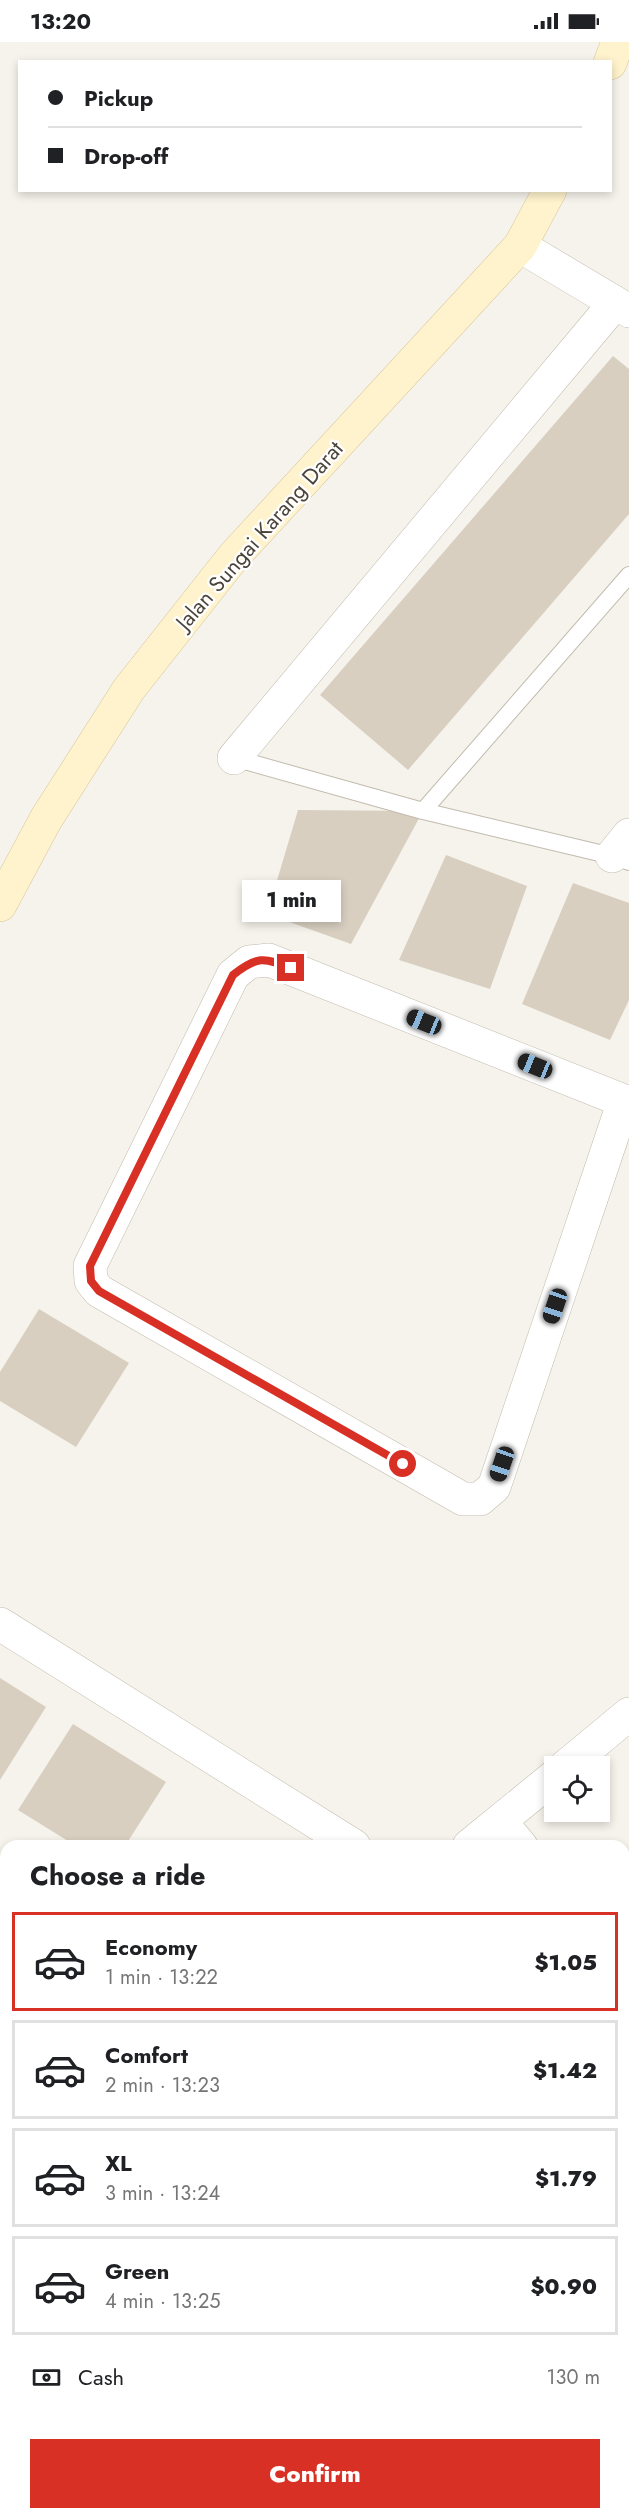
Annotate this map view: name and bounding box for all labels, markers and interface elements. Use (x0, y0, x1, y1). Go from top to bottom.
text: 13:20 (30, 5, 91, 37)
text: Pickup (84, 82, 153, 114)
text: Drop-off (84, 140, 168, 172)
street label: Jalan Sungai Karang Darat (166, 433, 351, 639)
callout: 1 min (242, 881, 340, 923)
text: 1 min (266, 886, 317, 915)
route end (277, 954, 304, 981)
car (404, 1007, 444, 1037)
car (515, 1051, 555, 1081)
car (541, 1286, 569, 1326)
car (488, 1444, 516, 1484)
route start (389, 1450, 416, 1477)
map controls (544, 1756, 610, 1822)
button: locate (544, 1756, 610, 1822)
text: Choose a ride (30, 1856, 205, 1895)
text: Economy (105, 1931, 197, 1963)
icon: car (33, 1935, 87, 1989)
text: $1.05 (535, 1946, 597, 1978)
text: 1 min · 13:22 (105, 1963, 218, 1992)
text: Comfort (105, 2039, 188, 2071)
icon: car (33, 2043, 87, 2097)
text: $1.42 (533, 2054, 597, 2086)
text: 2 min · 13:23 (105, 2071, 220, 2100)
text: XL (105, 2147, 132, 2179)
icon: car (33, 2151, 87, 2205)
text: $1.79 (535, 2162, 597, 2194)
text: 3 min · 13:24 (105, 2179, 220, 2208)
text: Green (105, 2255, 169, 2287)
icon: car (33, 2259, 87, 2313)
text: $0.90 (531, 2270, 597, 2302)
text: 4 min · 13:25 (105, 2287, 221, 2316)
icon: cash (30, 2361, 63, 2394)
text: Cash (78, 2361, 124, 2393)
text: 130 m (546, 2363, 600, 2392)
button: Confirm (30, 2439, 600, 2508)

